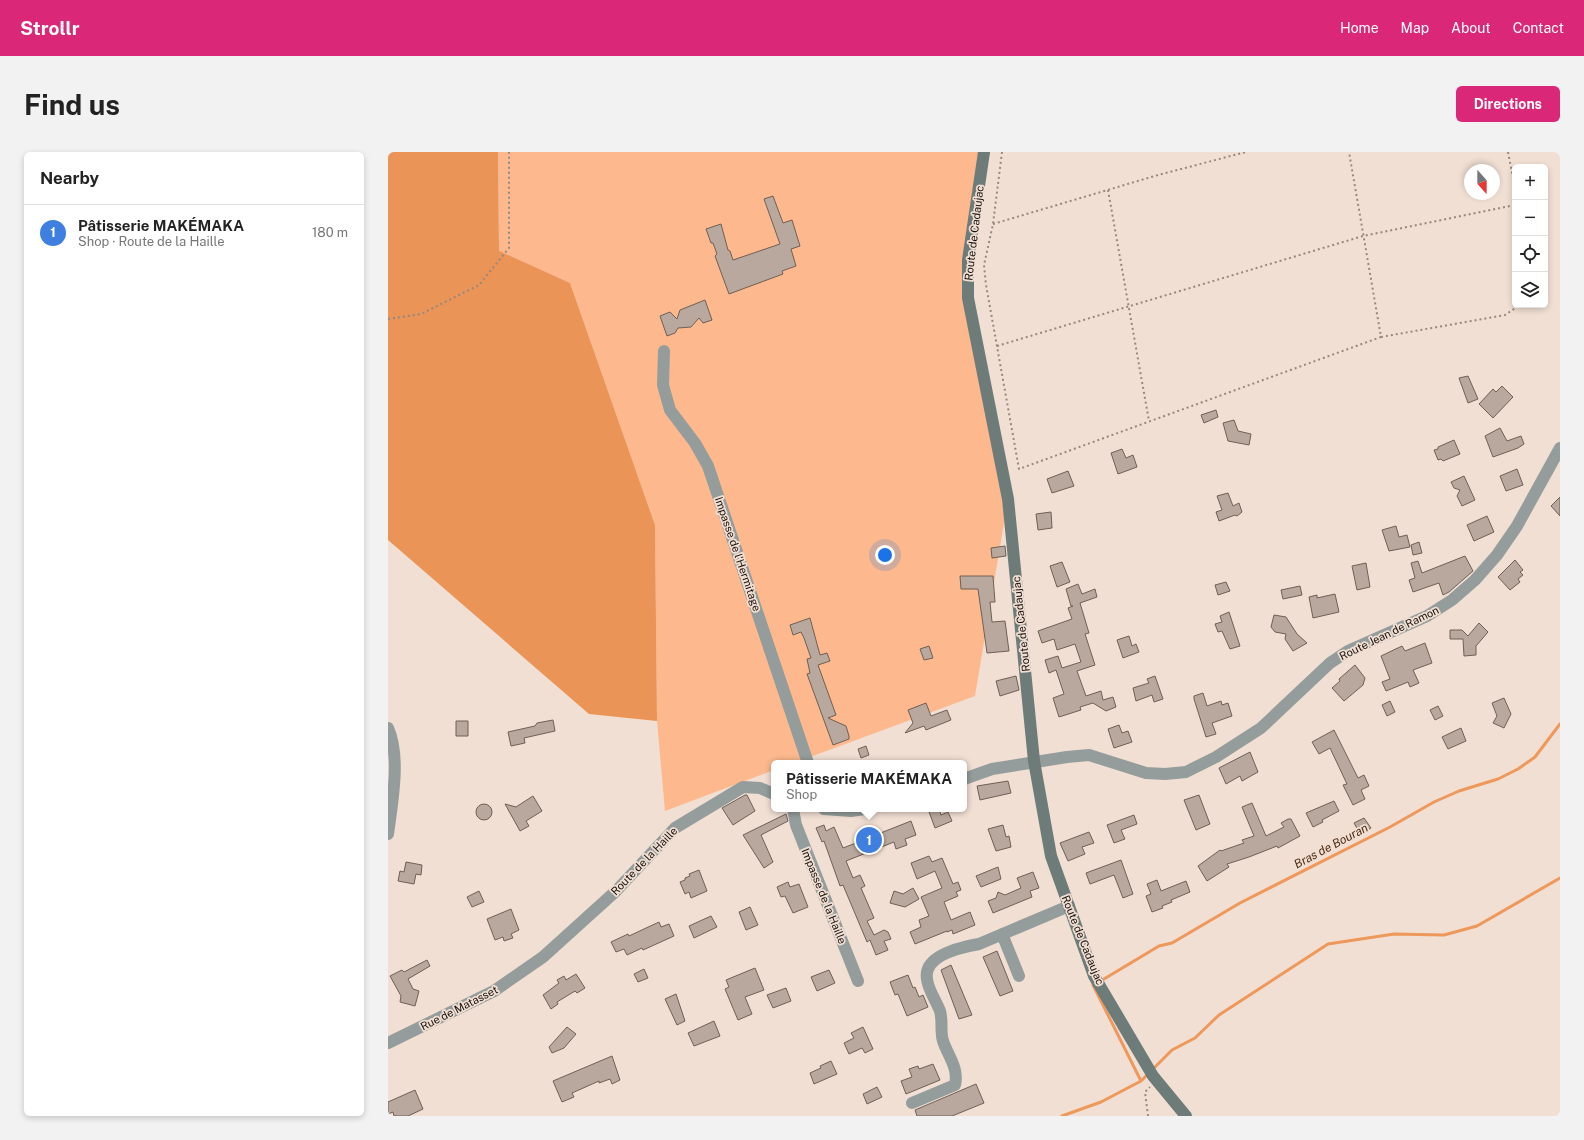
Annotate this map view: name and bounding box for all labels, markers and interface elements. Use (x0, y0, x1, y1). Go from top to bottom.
text: Strollr (20, 17, 79, 39)
text: Home (1340, 20, 1379, 36)
text: Map (1401, 20, 1429, 36)
text: About (1451, 20, 1491, 36)
text: Contact (1513, 20, 1564, 36)
button: Directions (1456, 86, 1560, 122)
text: Find us (24, 88, 120, 121)
north arrow (1464, 164, 1500, 200)
map controls (1512, 164, 1548, 308)
button: + (1512, 164, 1548, 200)
text: Nearby (40, 168, 99, 188)
street label: Route de Cadaujac (962, 185, 986, 281)
button: − (1512, 200, 1548, 236)
text: Pâtisserie MAKÉMAKA (78, 217, 244, 234)
text: 1 (50, 225, 56, 240)
text: 180 m (312, 225, 348, 240)
text: Shop · Route de la Haille (78, 234, 225, 249)
button: locate (1512, 236, 1548, 272)
button: layers (1512, 272, 1548, 308)
street label: Impasse de l'Hermitage (713, 495, 763, 613)
your location (875, 545, 895, 565)
street label: Route de Cadaujac (1010, 576, 1032, 672)
street label: Route Jean de Ramon (1337, 604, 1441, 662)
popup (771, 760, 967, 812)
text: Pâtisserie MAKÉMAKA (786, 770, 952, 787)
text: Shop (786, 787, 817, 802)
water label: Bras de Bouran (1292, 820, 1371, 871)
street label: Route de la Haille (608, 825, 680, 897)
pin: 1 (856, 825, 882, 855)
street label: Impasse de la Haille (799, 846, 849, 946)
street label: Route de Cadaujac (1060, 893, 1106, 987)
street label: Rue de Matasset (418, 983, 500, 1033)

